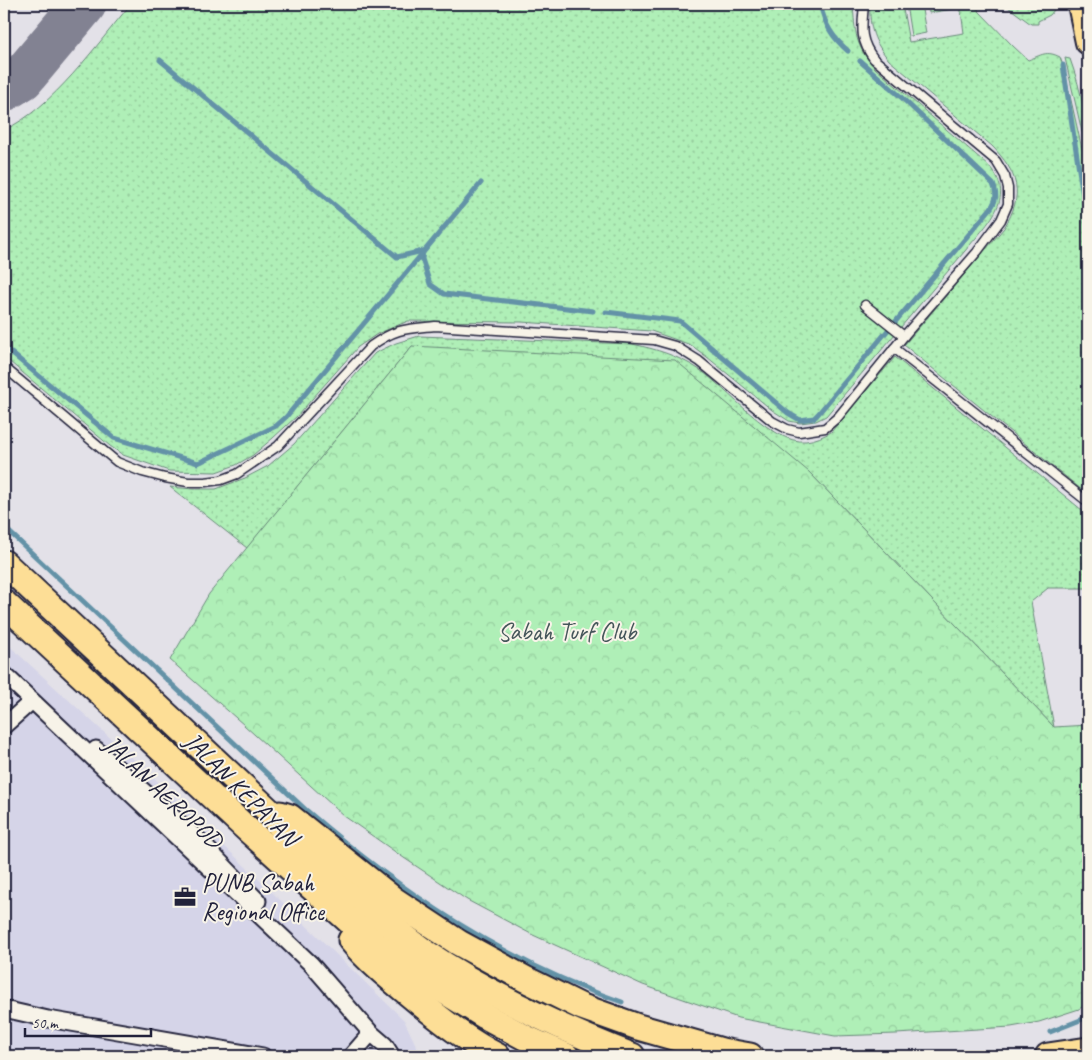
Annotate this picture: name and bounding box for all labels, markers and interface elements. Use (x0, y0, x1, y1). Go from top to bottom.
park label: Sabah Turf Club (498, 616, 637, 648)
street label: JALAN KEPAYAN (176, 724, 308, 856)
street label: JALAN AEROPOD (96, 728, 231, 857)
place label: PUNB Sabah Regional Office (202, 867, 326, 928)
office icon: PUNB Sabah Regional Office (172, 884, 198, 910)
scale bar (25, 1005, 151, 1037)
text: 50 m (32, 1014, 59, 1033)

